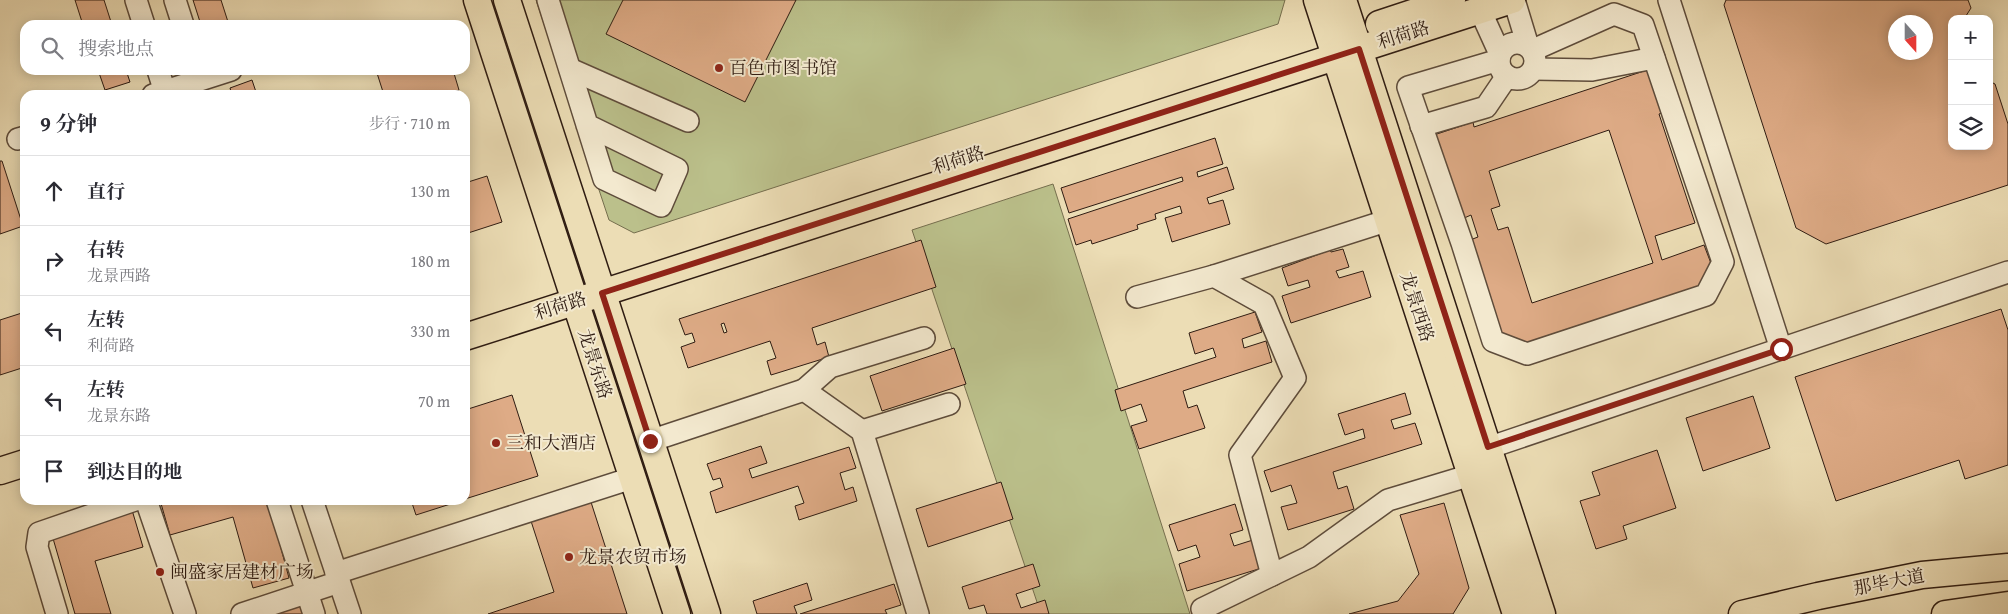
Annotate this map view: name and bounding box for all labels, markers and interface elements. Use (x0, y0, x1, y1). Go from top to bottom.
street label: 利荷路 (1373, 13, 1433, 56)
north arrow (1888, 15, 1933, 60)
map controls (1948, 15, 1993, 150)
button: + (1948, 15, 1993, 60)
search box (20, 20, 470, 75)
icon: search (38, 34, 66, 62)
text: 搜索地点 (78, 34, 154, 62)
place label: 百色市图书馆 (729, 54, 837, 81)
button: − (1948, 60, 1993, 105)
marker: 百色市图书馆 (713, 62, 725, 74)
button: layers (1948, 105, 1993, 150)
text: 9 分钟 (40, 108, 98, 139)
text: 步行 · 710 m (369, 111, 450, 135)
street label: 利荷路 (928, 138, 988, 181)
icon: ahead (40, 177, 68, 205)
text: 直行 (87, 177, 125, 205)
text: 130 m (410, 179, 450, 203)
text: 右转 (87, 235, 125, 263)
icon: right (40, 247, 68, 275)
text: 180 m (410, 249, 450, 273)
text: 龙景西路 (87, 263, 151, 287)
street label: 龙景西路 (1394, 268, 1441, 345)
street label: 利荷路 (530, 284, 590, 327)
text: 左转 (87, 305, 125, 333)
icon: left (40, 317, 68, 345)
text: 330 m (410, 319, 450, 343)
street label: 龙景东路 (572, 325, 619, 402)
text: 利荷路 (87, 333, 135, 357)
route start (1770, 338, 1793, 361)
text: 左转 (87, 375, 125, 403)
icon: left (40, 387, 68, 415)
text: 70 m (418, 389, 450, 413)
text: 龙景东路 (87, 403, 151, 427)
place label: 三和大酒店 (506, 429, 596, 456)
route end (639, 430, 662, 453)
marker: 三和大酒店 (490, 437, 502, 449)
icon: arrive (40, 457, 68, 485)
text: 到达目的地 (87, 457, 182, 485)
place label: 龙景农贸市场 (579, 543, 687, 570)
marker: 龙景农贸市场 (563, 551, 575, 563)
place label: 闽盛家居建材广场 (170, 558, 314, 585)
street label: 那毕大道 (1851, 561, 1927, 602)
marker: 闽盛家居建材广场 (154, 566, 166, 578)

